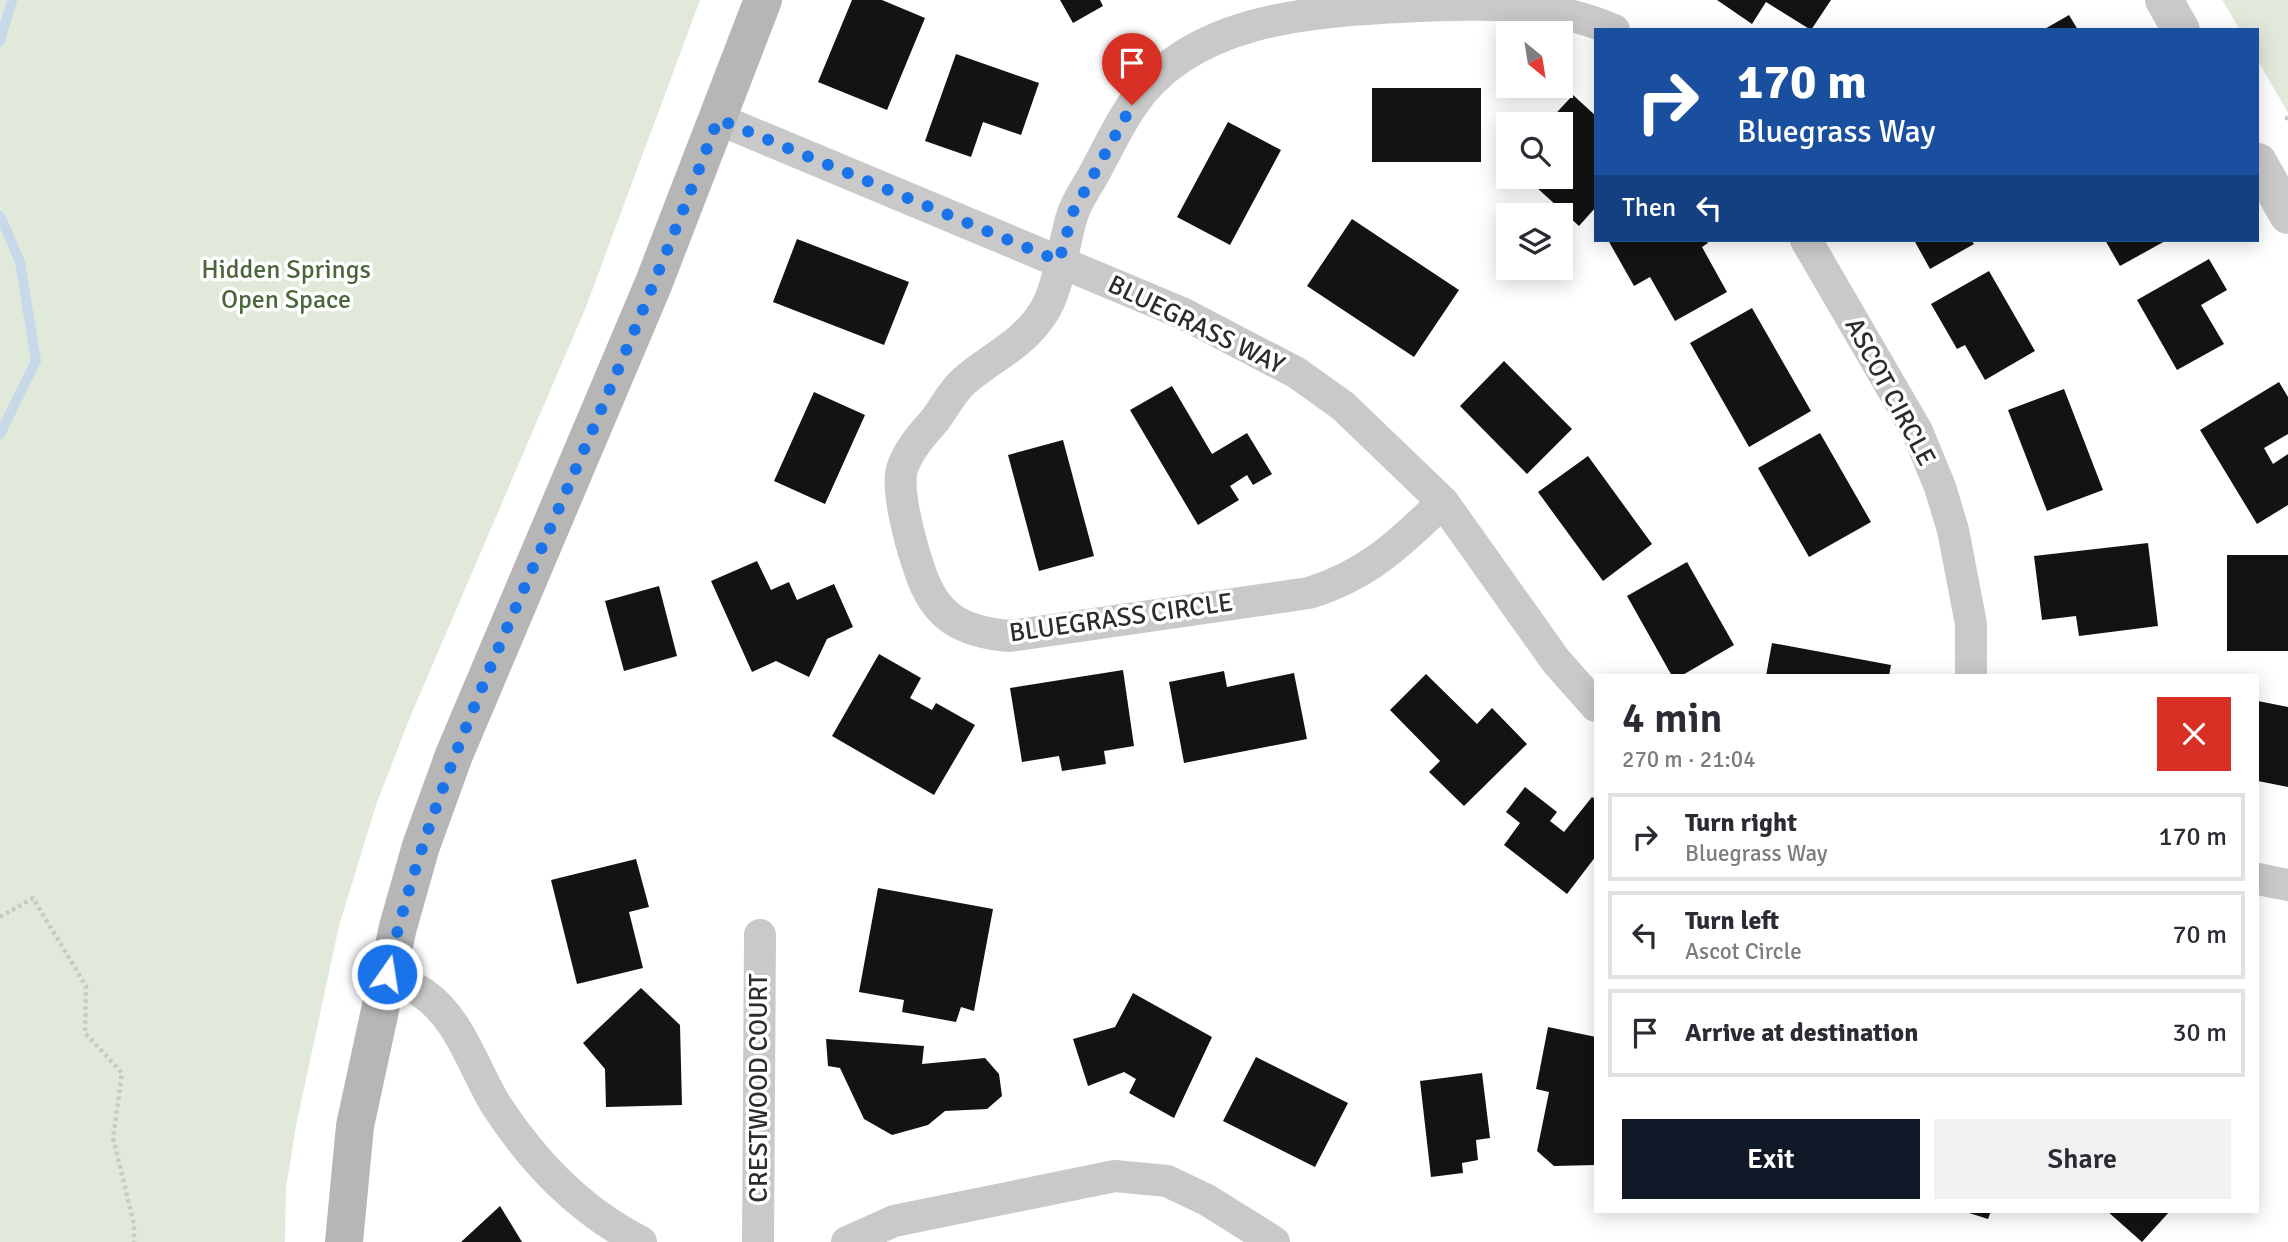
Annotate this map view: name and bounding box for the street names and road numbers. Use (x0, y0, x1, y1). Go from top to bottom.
street label: BLUEGRASS WAY (1103, 268, 1289, 382)
street label: ASCOT CIRCLE (1838, 313, 1942, 471)
street label: BLUEGRASS CIRCLE (1007, 586, 1235, 650)
street label: CRESTWOOD COURT (743, 973, 775, 1203)

